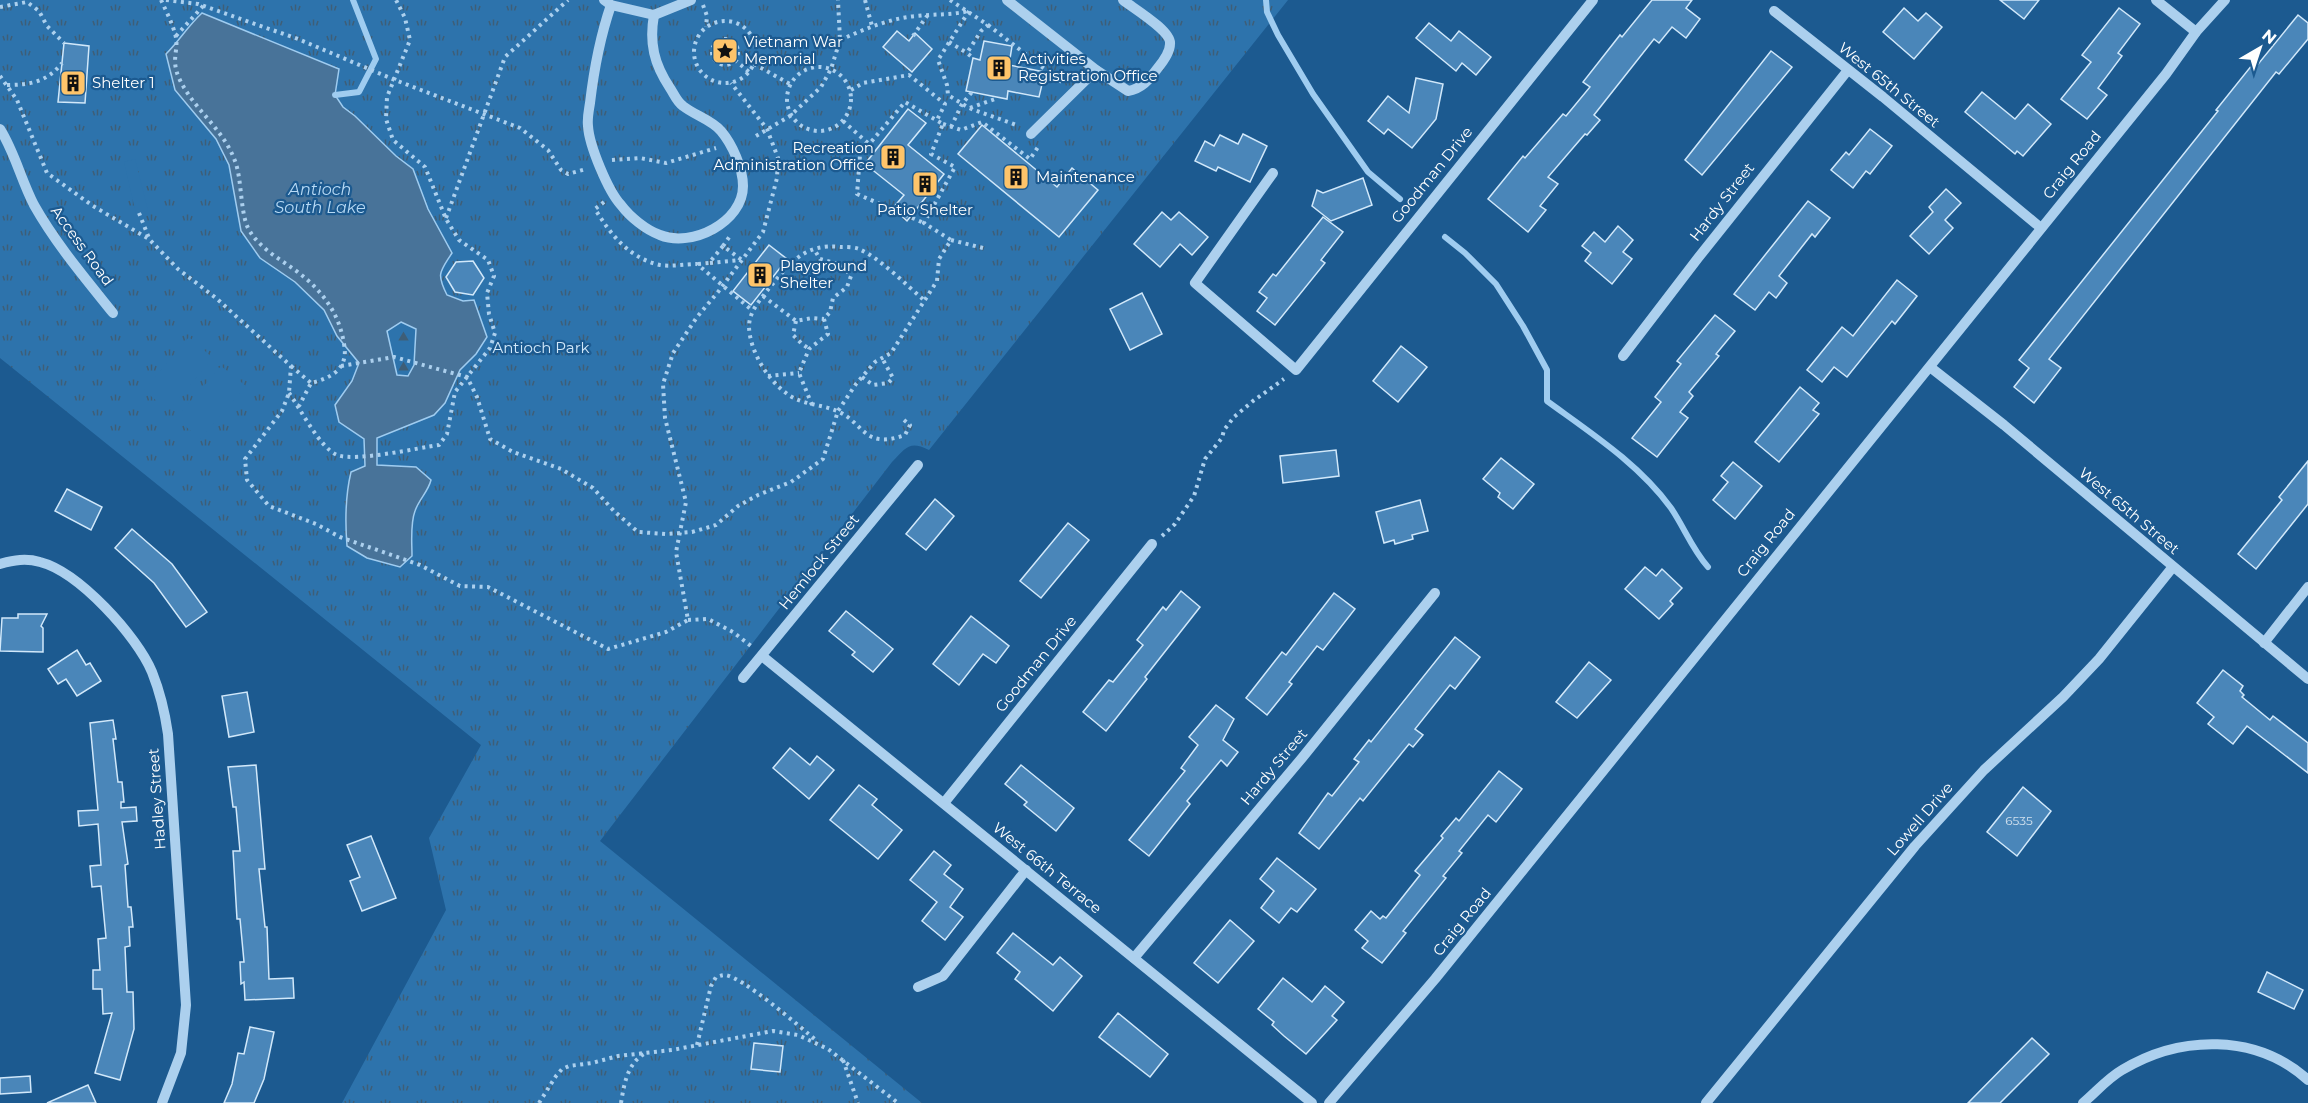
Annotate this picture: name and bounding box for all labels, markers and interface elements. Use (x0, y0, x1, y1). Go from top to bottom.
north arrow (2230, 18, 2290, 78)
text: N (2258, 25, 2280, 48)
place label: Vietnam War Memorial (744, 32, 843, 68)
place icon: Vietnam War Memorial (710, 36, 740, 66)
street label: West 65th Street (1835, 38, 1944, 131)
place label: Activities Registration Office (1018, 49, 1158, 85)
building icon: Activities Registration Office (984, 53, 1014, 83)
building icon: Shelter 1 (58, 68, 88, 98)
place label: Shelter 1 (92, 73, 155, 92)
street label: Goodman Drive (1387, 123, 1476, 227)
street label: Craig Road (2038, 127, 2105, 203)
place label: Recreation Administration Office (714, 138, 874, 174)
building icon: Recreation Administration Office (878, 142, 908, 172)
street label: Hardy Street (1685, 159, 1758, 245)
building icon: Maintenance (1001, 162, 1031, 192)
place label: Maintenance (1036, 167, 1135, 186)
building icon: Patio Shelter (910, 169, 940, 199)
water label: Antioch South Lake (274, 180, 366, 217)
place label: Patio Shelter (877, 200, 973, 219)
street label: Access Road (47, 202, 118, 289)
place label: Playground Shelter (780, 256, 867, 292)
building icon: Playground Shelter (745, 260, 775, 290)
park label: Antioch Park (492, 338, 590, 357)
street label: West 65th Street (2075, 463, 2183, 558)
street label: Craig Road (1732, 505, 1799, 581)
street label: Hemlock Street (774, 510, 863, 613)
street label: Goodman Drive (991, 612, 1080, 716)
street label: Hardy Street (1236, 724, 1311, 809)
street label: Hadley Street (143, 748, 170, 850)
street label: Lowell Drive (1883, 778, 1957, 859)
house number: 6535 (2005, 813, 2033, 828)
street label: West 66th Terrace (989, 818, 1106, 917)
street label: Craig Road (1428, 884, 1495, 960)

